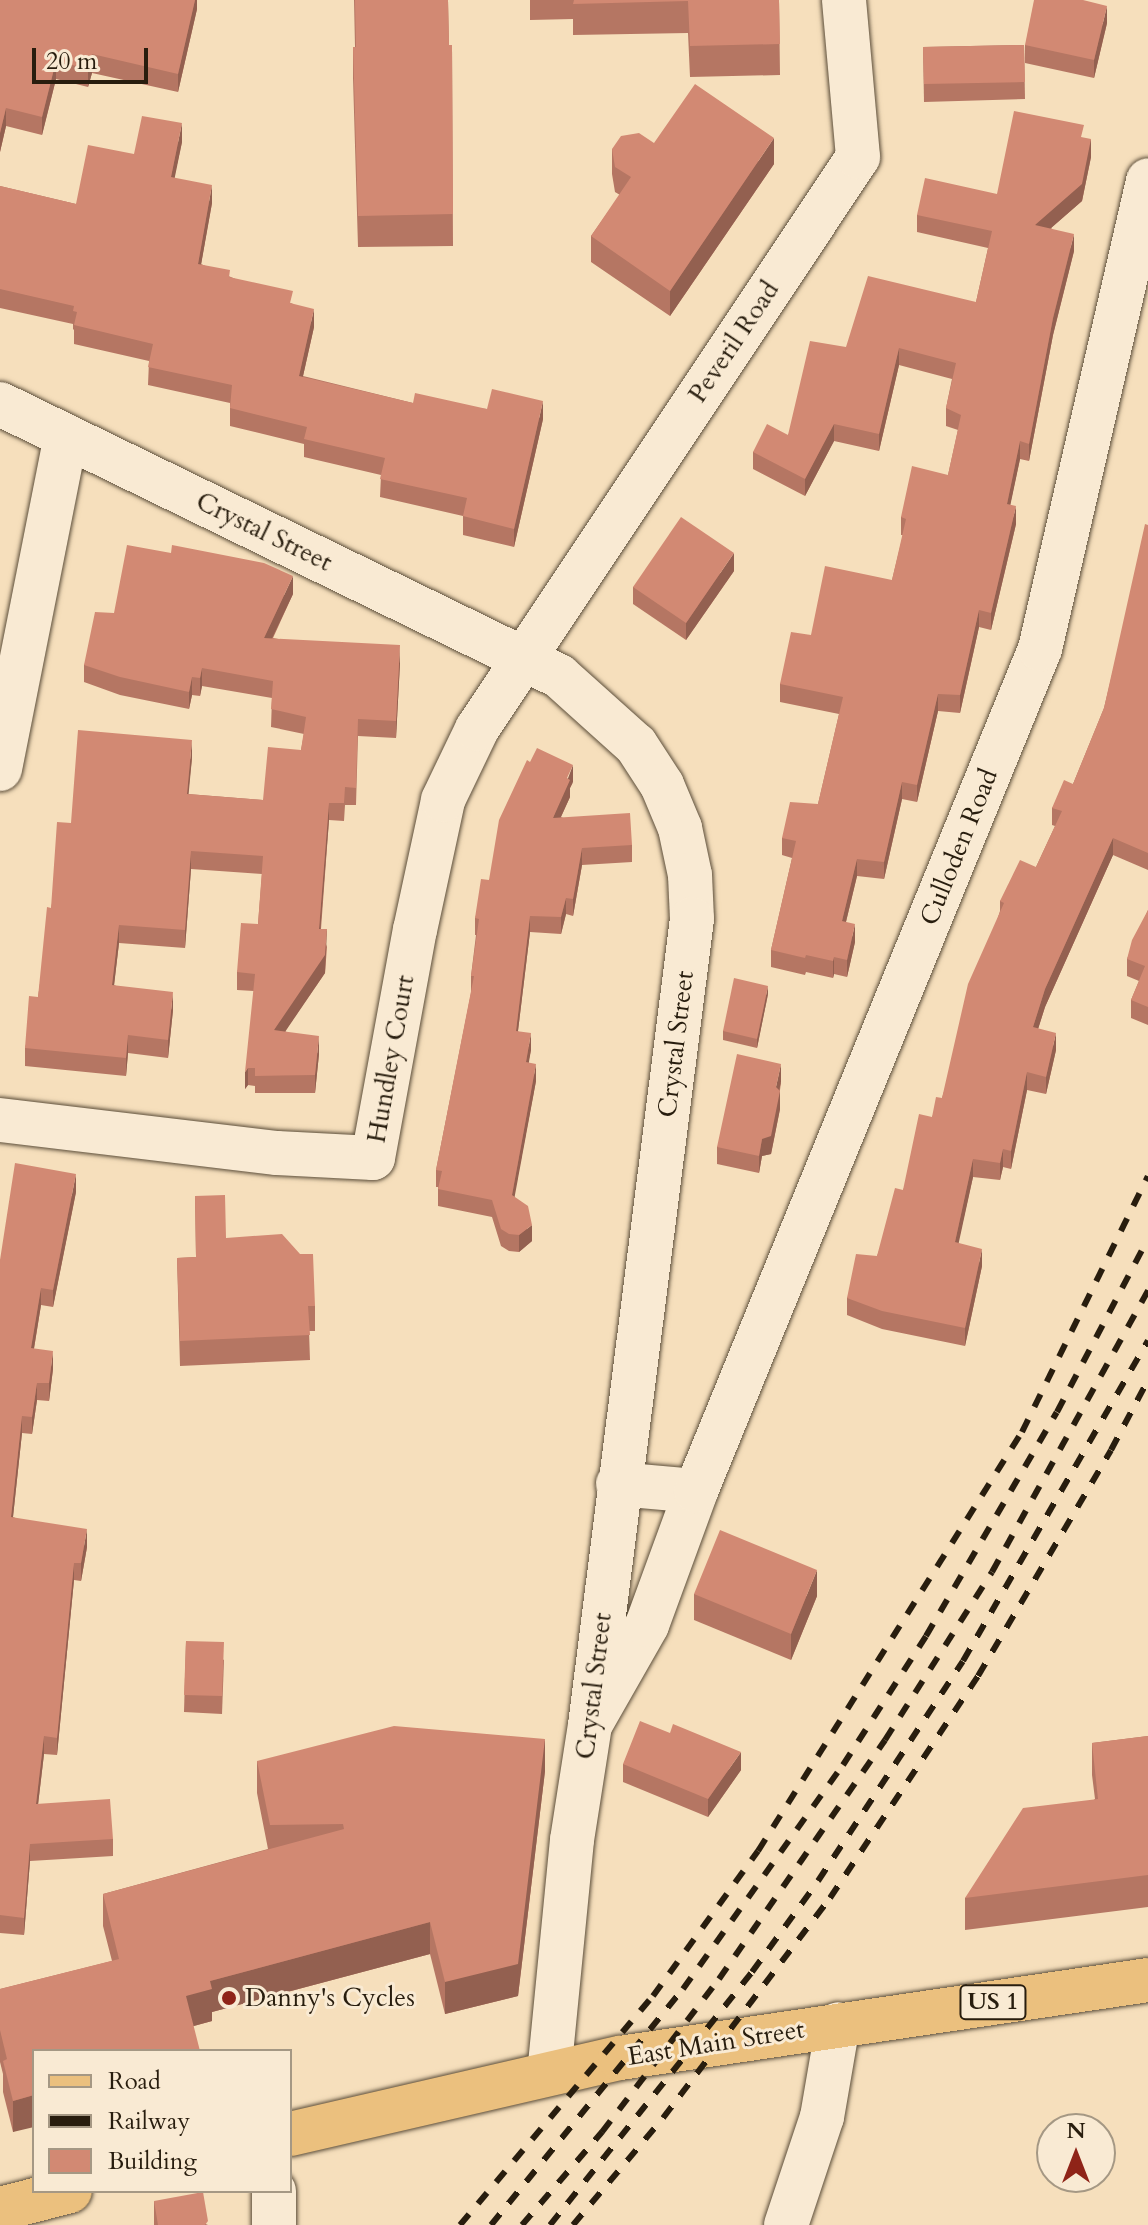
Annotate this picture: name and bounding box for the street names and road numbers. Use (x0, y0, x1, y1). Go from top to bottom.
street label: Peveril Road (682, 275, 786, 409)
street label: Crystal Street (191, 486, 337, 578)
street label: Culloden Road (913, 764, 1005, 930)
street label: Crystal Street (652, 969, 700, 1119)
street label: Hundley Court (361, 973, 421, 1145)
street label: Crystal Street (570, 1611, 618, 1761)
road number: US 1 (959, 1982, 1027, 2022)
street label: East Main Street (625, 2014, 807, 2072)

